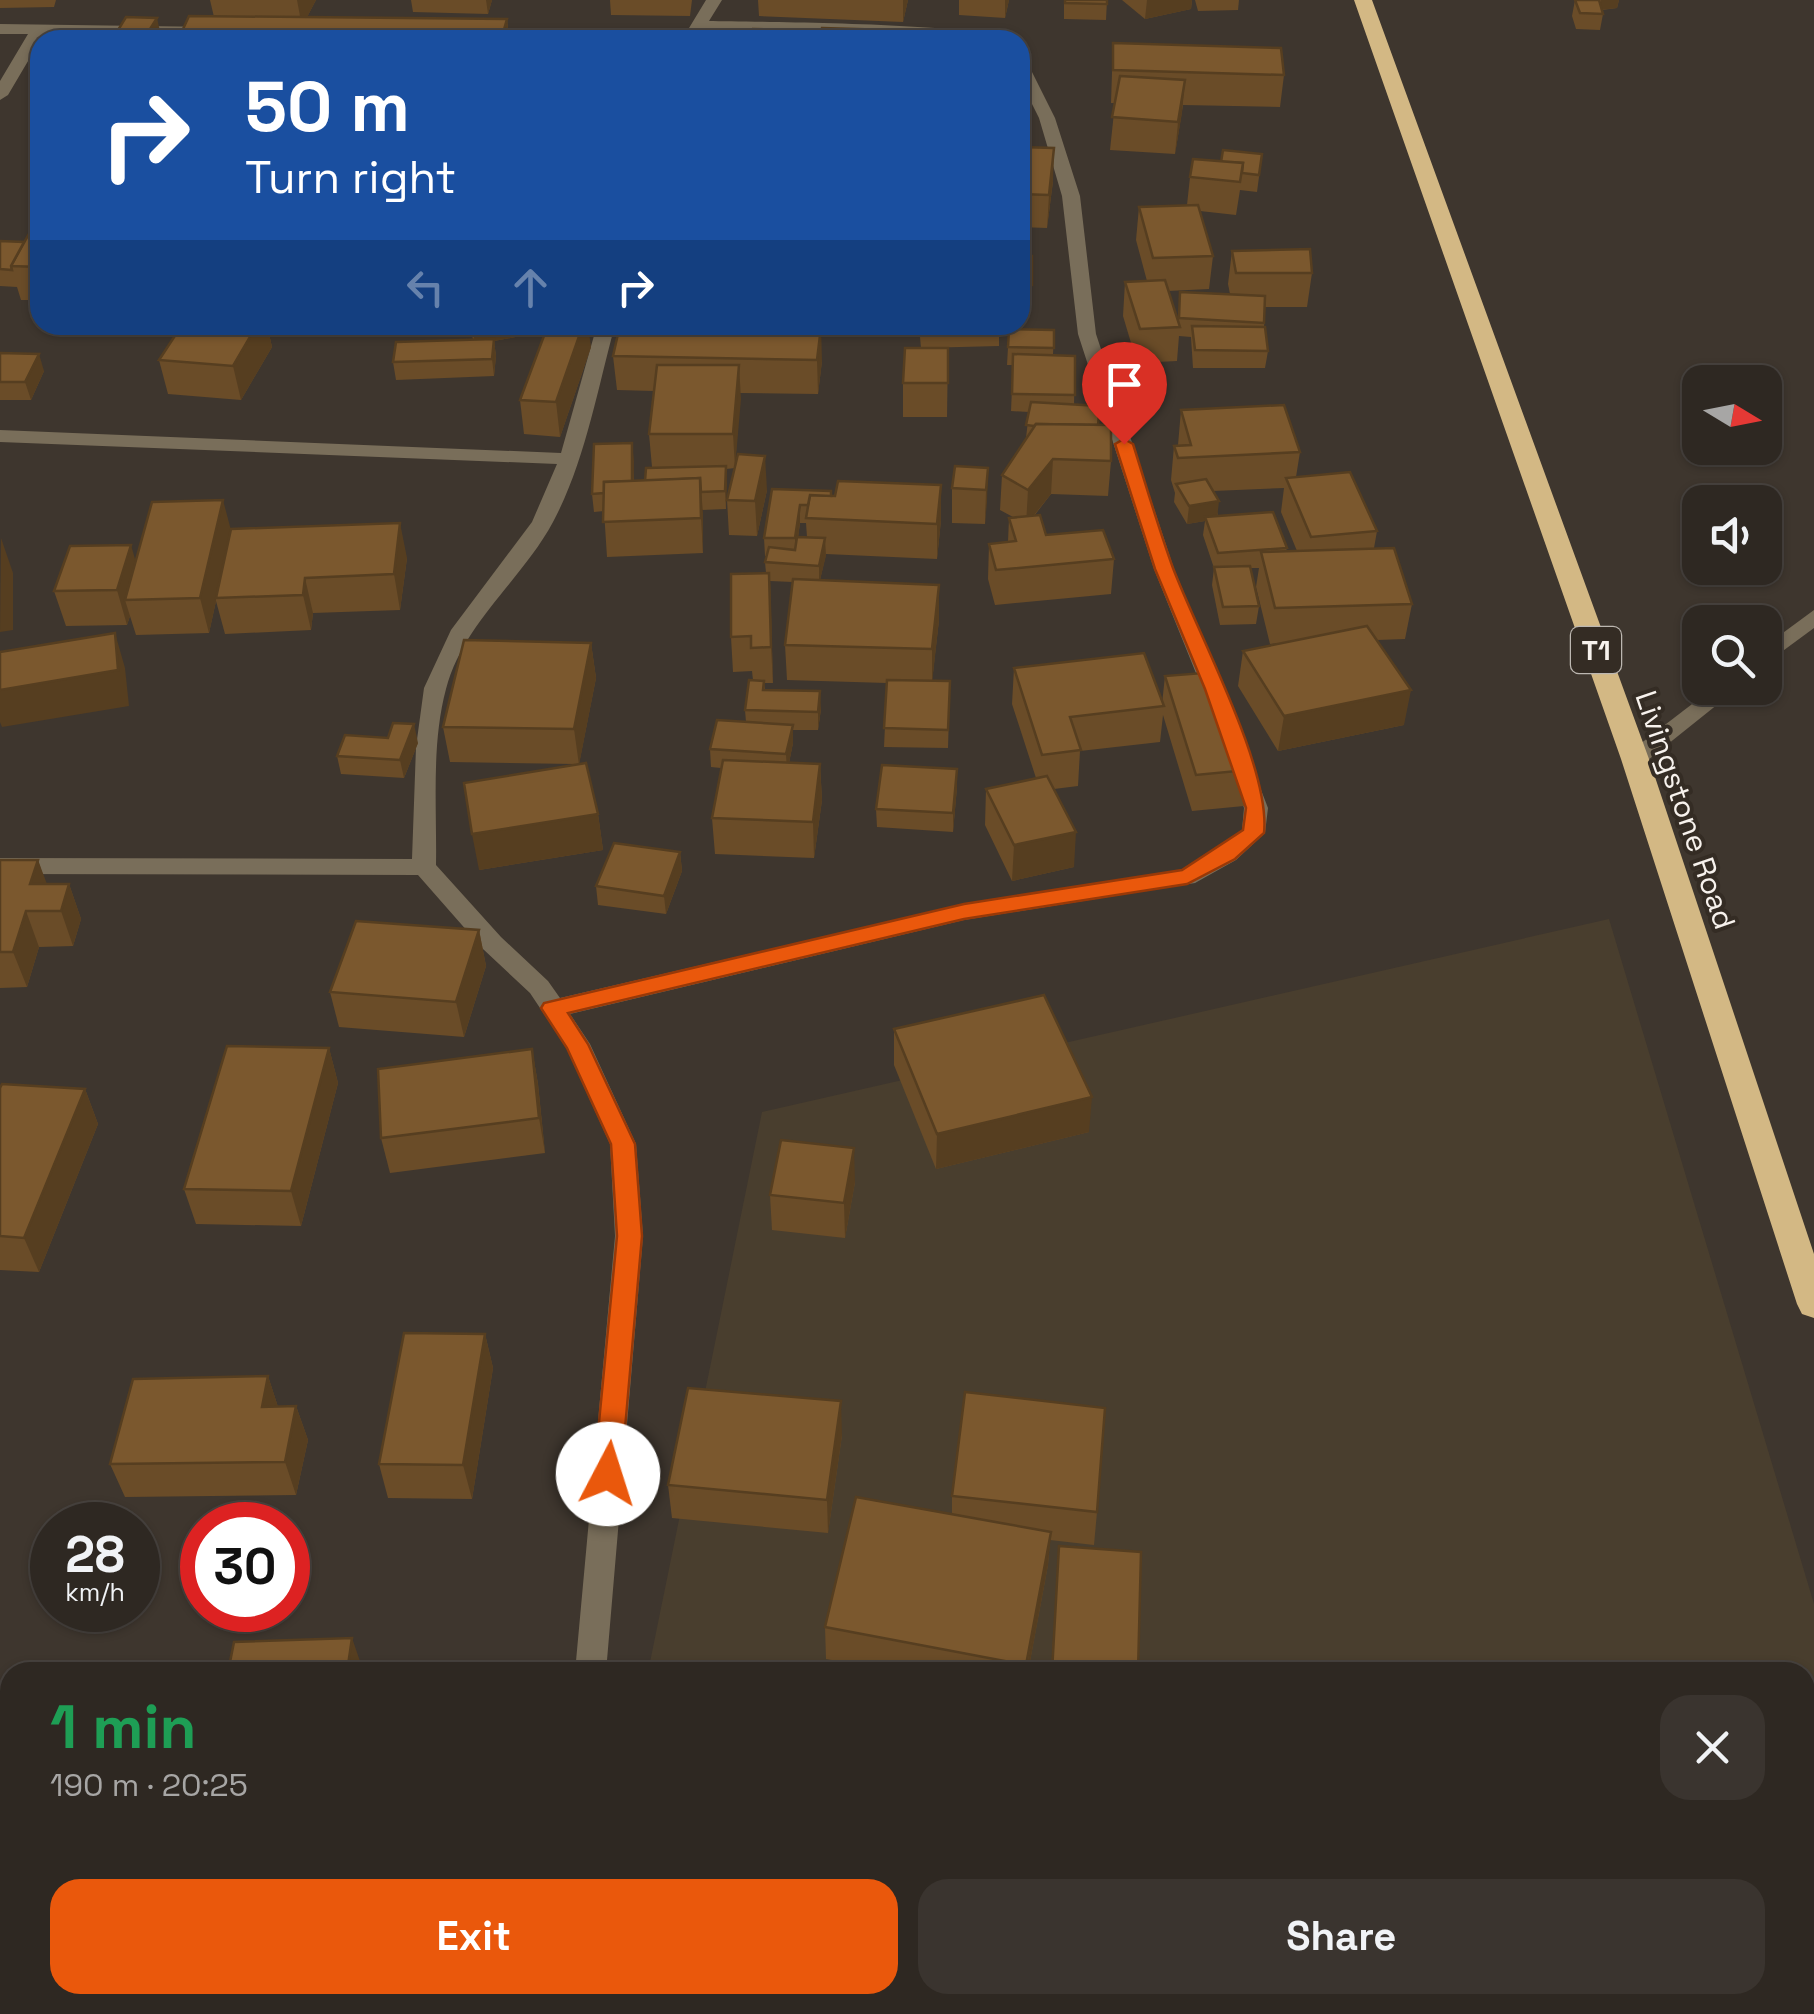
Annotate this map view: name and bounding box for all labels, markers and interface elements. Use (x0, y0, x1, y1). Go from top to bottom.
text: 50 m (245, 62, 410, 151)
icon: right (80, 70, 210, 200)
text: Turn right (245, 149, 456, 206)
icon: left (398, 260, 453, 315)
icon: ahead (503, 260, 558, 315)
icon: right (608, 260, 663, 315)
pin (1082, 342, 1167, 445)
icon: arrive (1097, 357, 1152, 412)
north arrow (1682, 365, 1782, 465)
map controls (1682, 365, 1782, 705)
button: sound (1682, 485, 1782, 585)
button: search (1682, 605, 1782, 705)
road number: T1 (1571, 627, 1621, 673)
street label: Livingstone Road (1626, 685, 1745, 934)
position arrow (556, 1422, 660, 1526)
speed limit sign: 30 (180, 1502, 310, 1632)
text: 28 (65, 1523, 125, 1587)
text: km/h (65, 1576, 125, 1608)
text: 1 min (50, 1689, 197, 1766)
button: close (1660, 1695, 1765, 1800)
text: 190 m · 20:25 (50, 1765, 248, 1805)
button: Exit (50, 1879, 898, 1994)
button: Share (918, 1879, 1765, 1994)

